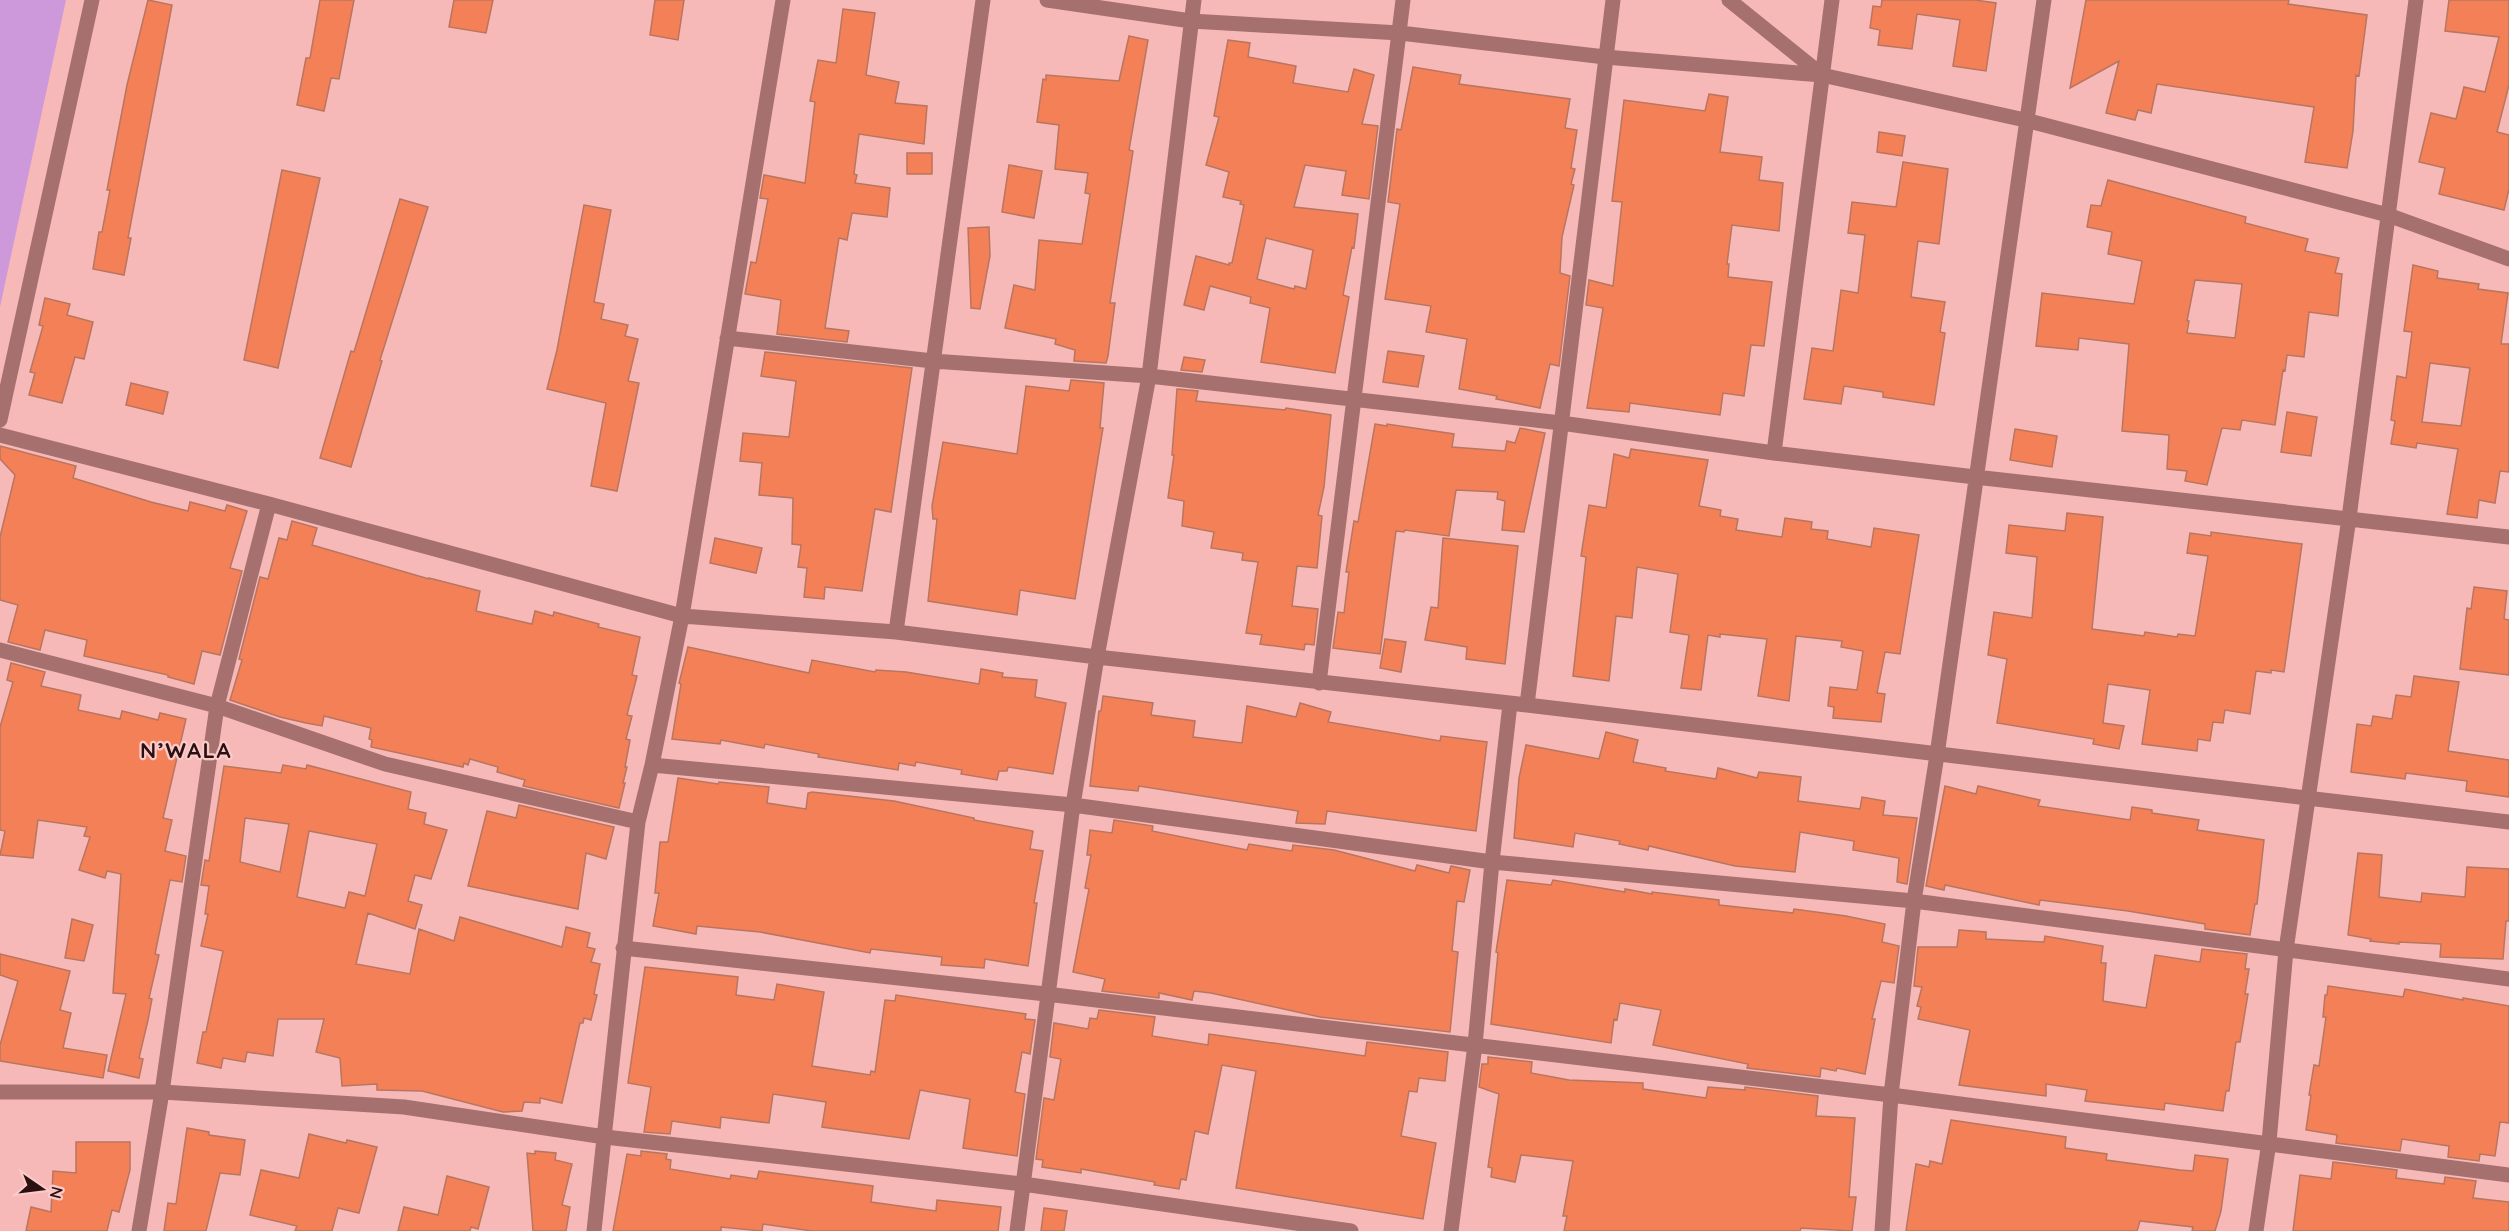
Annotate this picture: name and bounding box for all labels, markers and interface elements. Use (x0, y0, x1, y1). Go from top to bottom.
district label: N’WALA (140, 736, 232, 764)
north arrow (12, 1159, 72, 1219)
text: N (45, 1185, 68, 1201)

